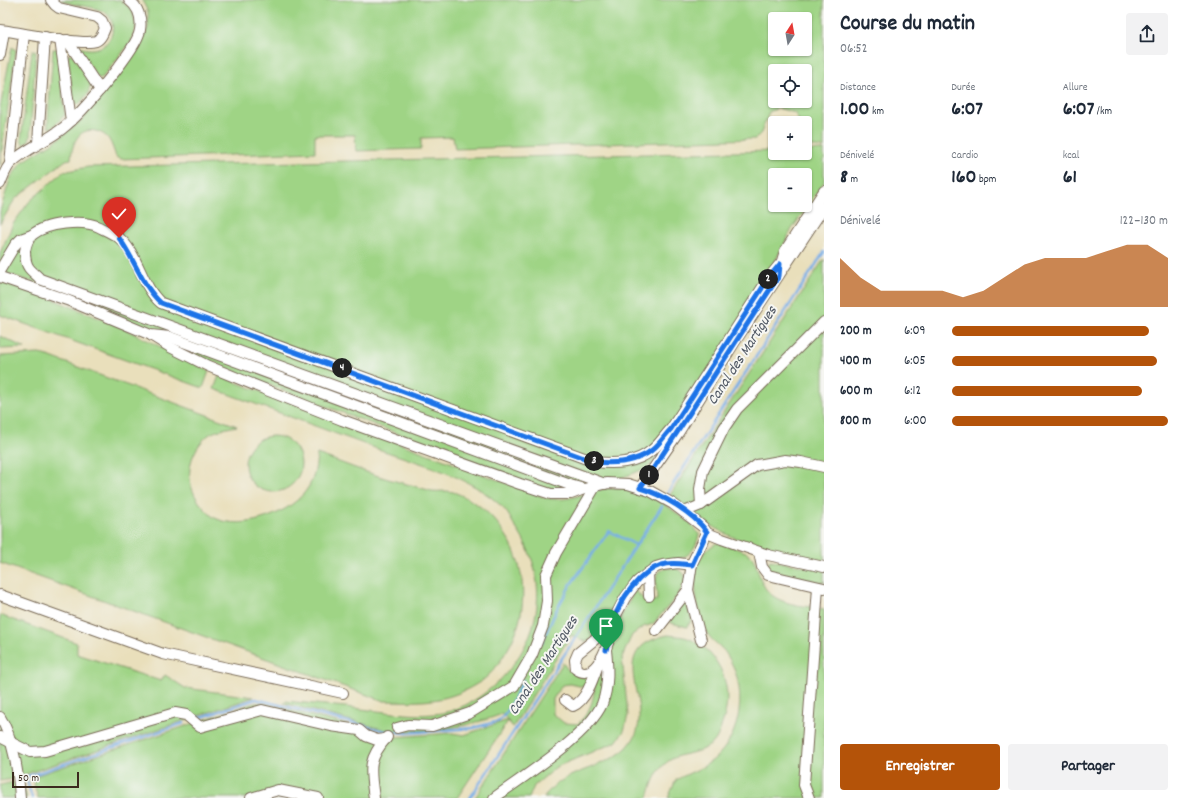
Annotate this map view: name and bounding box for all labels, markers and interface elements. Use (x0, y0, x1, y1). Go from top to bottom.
text: Course du matin (840, 9, 975, 40)
north arrow (768, 12, 812, 56)
map controls (768, 12, 812, 212)
button: share (1126, 13, 1168, 55)
text: 06:52 (840, 40, 867, 59)
button: locate (768, 64, 812, 108)
text: Distance (840, 80, 876, 96)
text: Durée (951, 80, 975, 96)
text: Allure (1063, 80, 1088, 96)
text: 1.00 (840, 96, 870, 124)
text: 6:07 (951, 96, 983, 124)
text: 6:07 (1063, 96, 1094, 124)
text: km (870, 104, 884, 120)
text: /km (1094, 104, 1112, 120)
button: + (768, 116, 812, 160)
text: Dénivelé (840, 148, 874, 164)
text: Cardio (951, 148, 978, 164)
text: kcal (1063, 148, 1079, 164)
text: 8 (840, 164, 848, 192)
text: 160 (951, 164, 976, 192)
text: 61 (1063, 164, 1077, 192)
button: − (768, 168, 812, 212)
text: m (848, 172, 858, 188)
text: bpm (976, 172, 996, 188)
pin (102, 197, 136, 238)
icon: check (108, 203, 130, 225)
text: Dénivelé (840, 212, 881, 231)
text: 122–130 m (1120, 212, 1168, 231)
pin: 2 (758, 269, 778, 289)
text: 2 (766, 271, 770, 287)
water label: Canal des Martigues (703, 301, 784, 410)
text: 200 m (840, 322, 872, 341)
text: 6:09 (904, 322, 926, 341)
text: 400 m (840, 352, 871, 371)
text: 6:05 (904, 352, 926, 371)
pin: 4 (332, 358, 352, 378)
text: 4 (340, 360, 344, 376)
text: 600 m (840, 382, 872, 401)
text: 6:12 (904, 382, 921, 401)
text: 800 m (840, 412, 871, 431)
text: 6:00 (904, 412, 927, 431)
pin: 3 (584, 451, 604, 471)
text: 3 (592, 453, 596, 469)
pin: 1 (639, 465, 659, 485)
text: 1 (648, 467, 650, 483)
pin (589, 609, 623, 650)
water label: Canal des Martigues (504, 611, 585, 720)
icon: arrive (595, 615, 617, 637)
button: Enregistrer (840, 744, 1000, 790)
button: Partager (1008, 744, 1168, 790)
scale bar (12, 770, 79, 789)
text: 50 m (18, 771, 39, 787)

